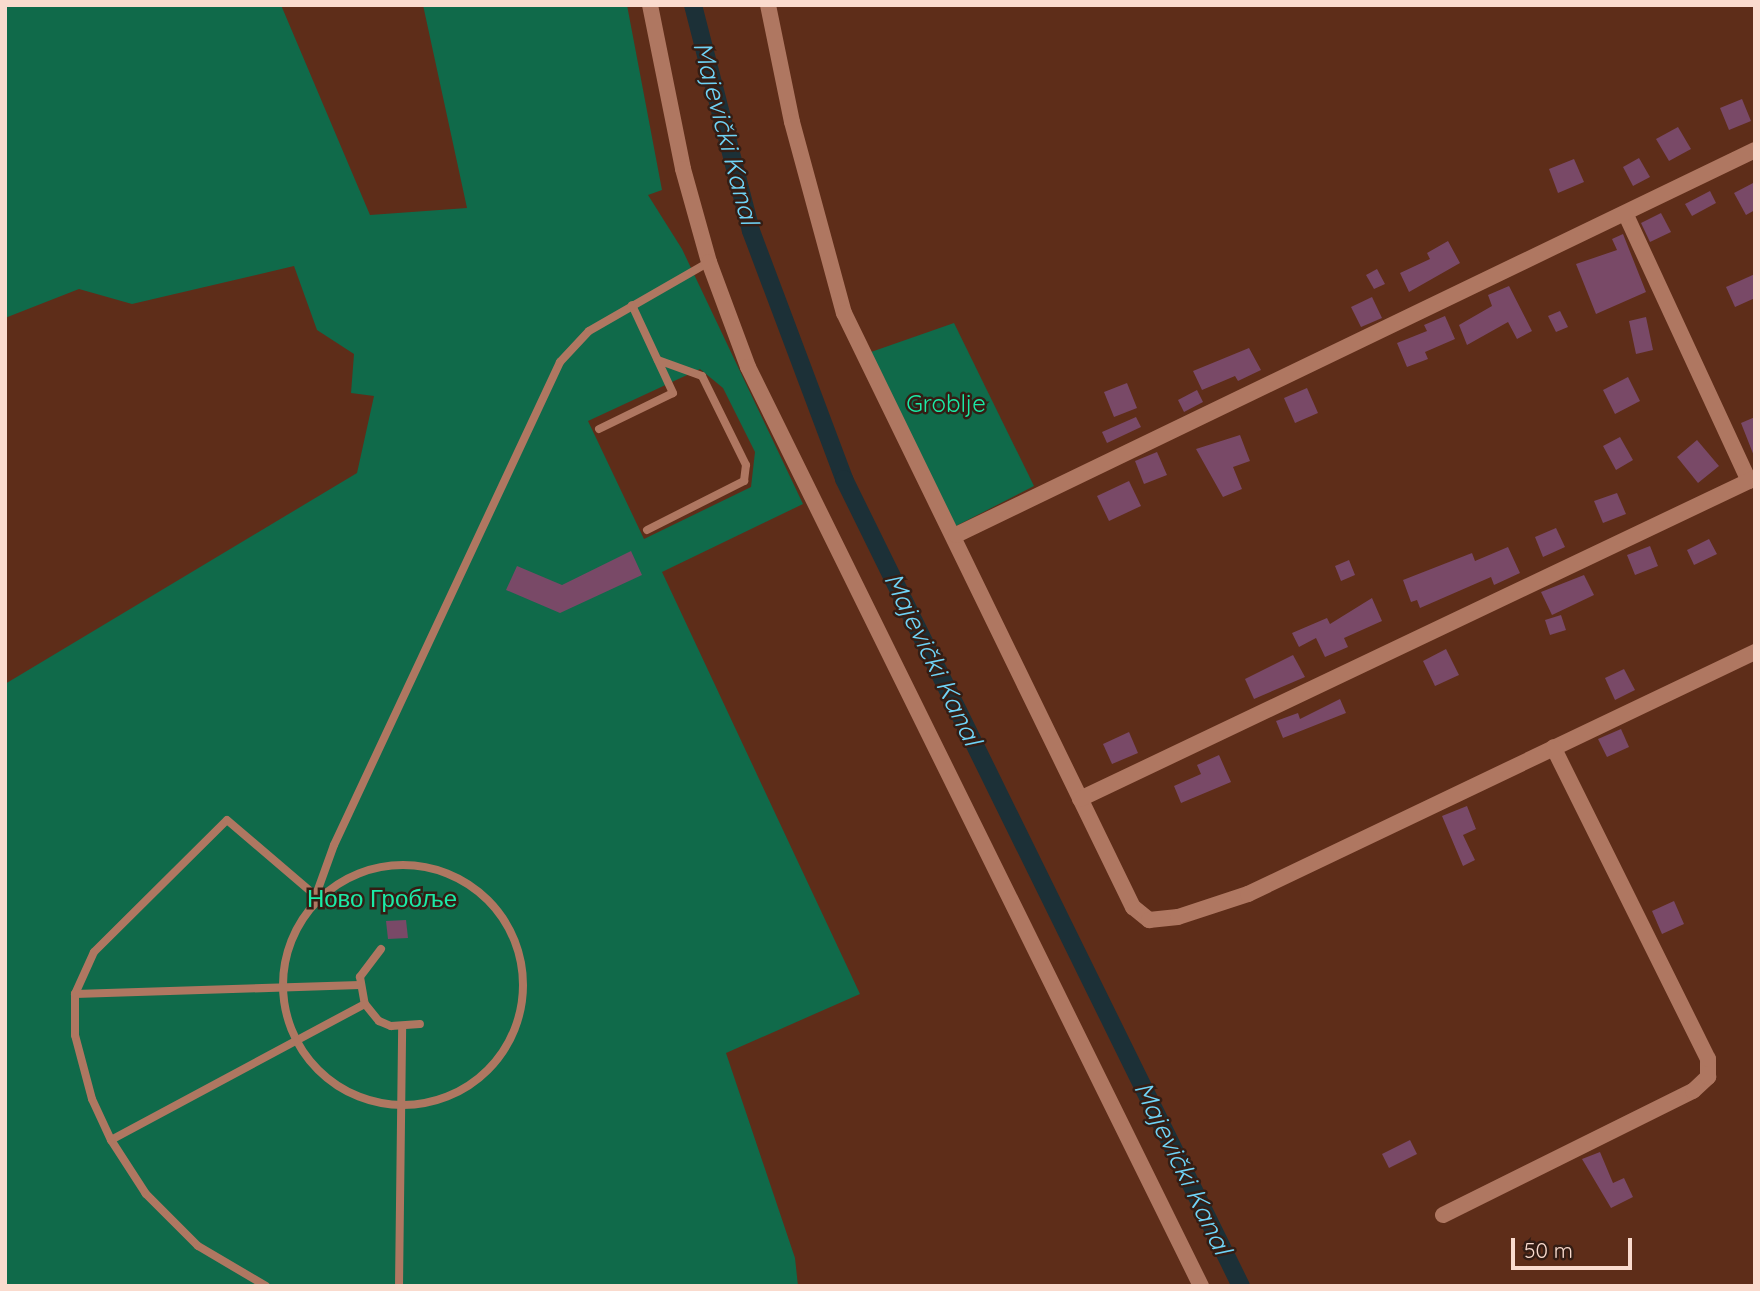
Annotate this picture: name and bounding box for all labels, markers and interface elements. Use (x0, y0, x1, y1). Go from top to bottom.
water label: Majevički Kanal (687, 38, 765, 228)
park label: Groblje (906, 390, 986, 418)
water label: Majevički Kanal (878, 568, 988, 750)
park label: Ново Гробље (307, 885, 457, 913)
water label: Majevički Kanal (1128, 1077, 1238, 1259)
scale bar (1515, 1224, 1636, 1268)
text: 50 m (1524, 1237, 1573, 1263)

